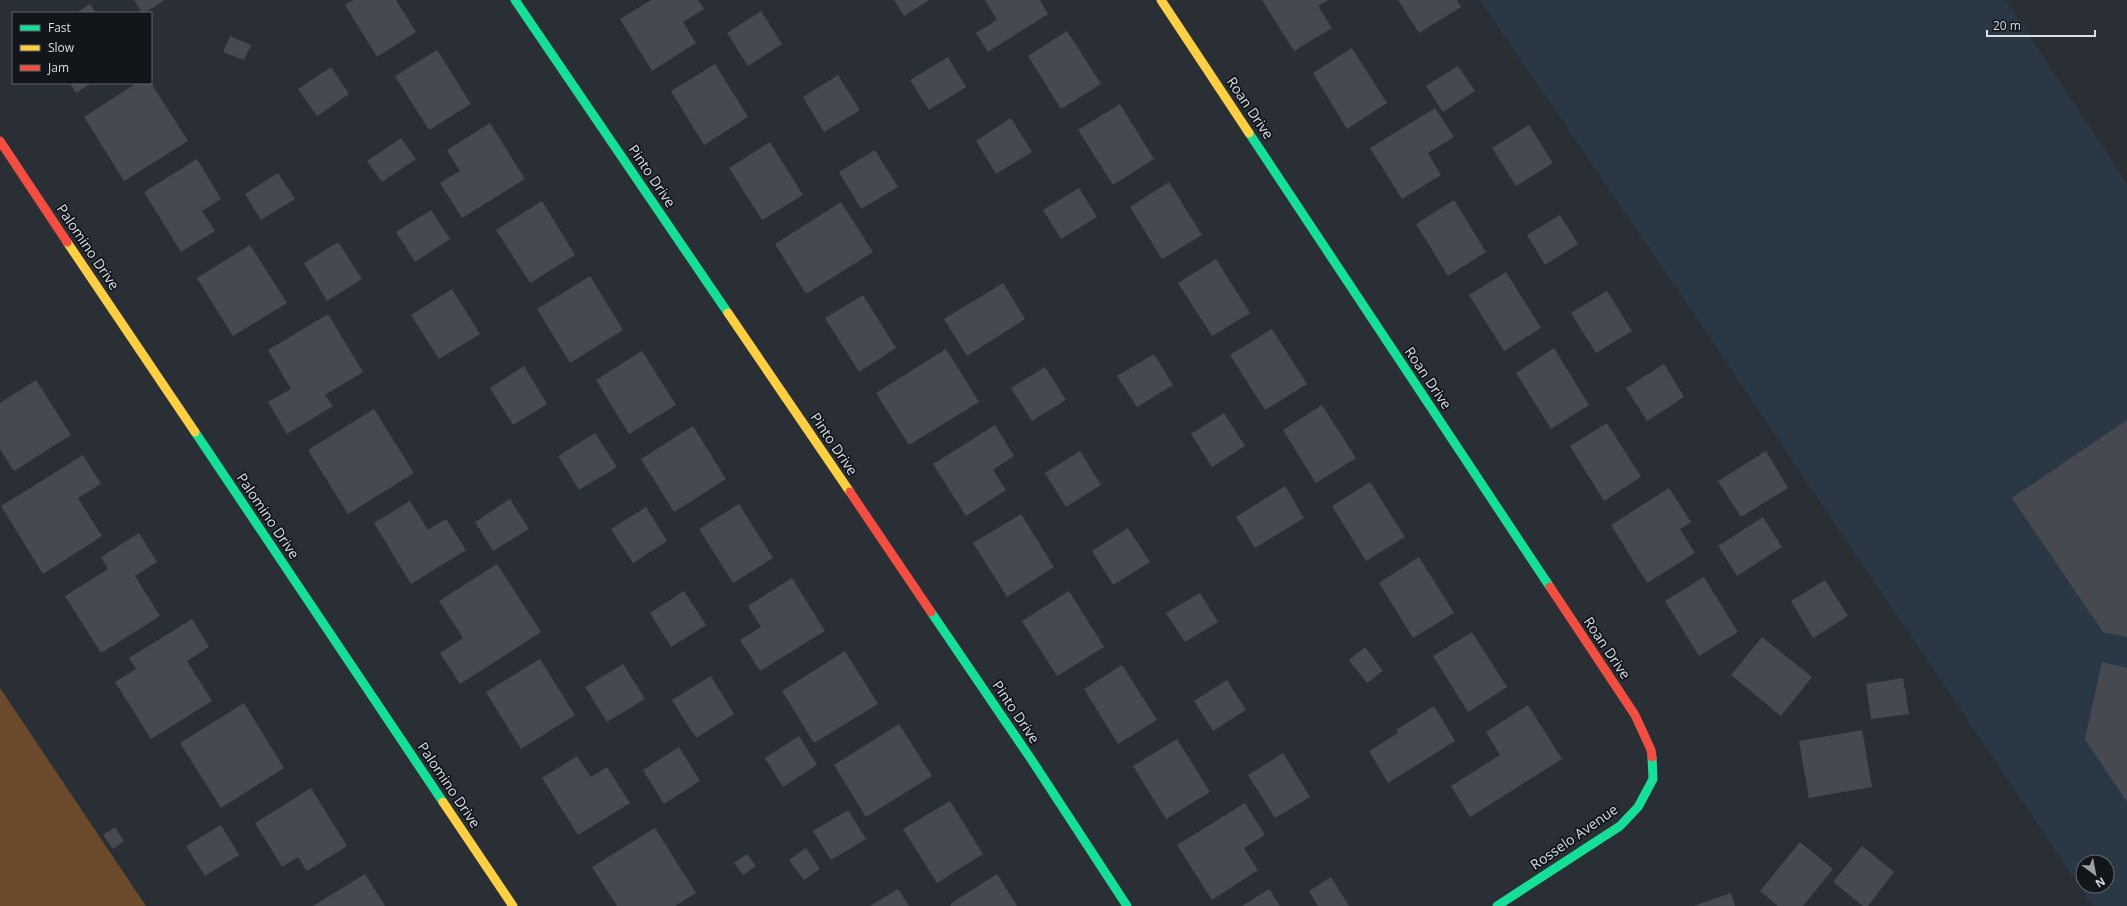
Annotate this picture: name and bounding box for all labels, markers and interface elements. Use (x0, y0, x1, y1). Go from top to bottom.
legend (12, 12, 152, 84)
scale bar (1987, 12, 2095, 38)
text: 20 m (1993, 17, 2021, 34)
text: Fast (48, 19, 71, 36)
text: Slow (48, 39, 75, 56)
text: Jam (47, 59, 69, 76)
street label: Roan Drive (1223, 73, 1278, 143)
street label: Pinto Drive (624, 141, 680, 211)
street label: Palomino Drive (53, 200, 124, 293)
street label: Roan Drive (1401, 343, 1456, 413)
street label: Pinto Drive (806, 409, 862, 479)
street label: Palomino Drive (233, 469, 304, 562)
street label: Roan Drive (1580, 613, 1635, 683)
street label: Pinto Drive (988, 677, 1044, 747)
street label: Palomino Drive (414, 738, 485, 831)
street label: Rosselo Avenue (1526, 799, 1621, 874)
north arrow (2075, 854, 2115, 894)
text: N (2093, 874, 2108, 892)

